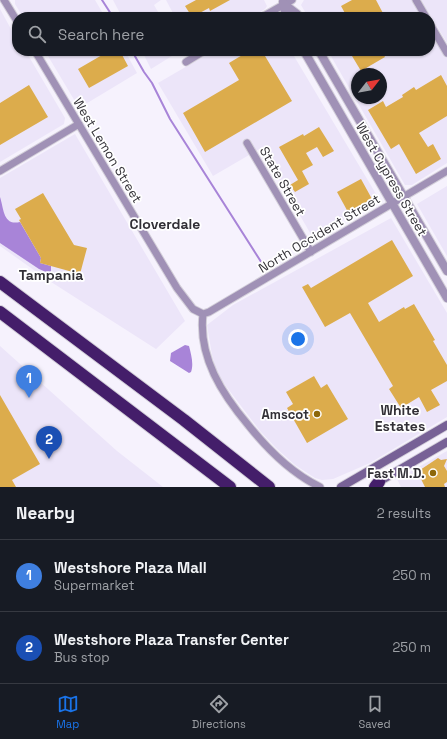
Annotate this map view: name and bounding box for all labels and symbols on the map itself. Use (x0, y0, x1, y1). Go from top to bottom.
north arrow (351, 68, 387, 104)
street label: West Lemon Street (69, 94, 146, 206)
street label: West Cypress Street (352, 119, 431, 239)
street label: State Street (256, 143, 309, 219)
street label: North Occident Street (255, 190, 383, 277)
district label: Cloverdale (130, 215, 200, 233)
district label: Tampania (19, 266, 83, 284)
your location (288, 329, 308, 349)
pin: 1 (16, 365, 42, 398)
district label: White Estates (375, 401, 425, 435)
place label: Amscot (262, 406, 309, 423)
marker: Amscot (312, 409, 322, 419)
pin: 2 (36, 426, 62, 459)
place label: Fast M.D. (367, 465, 425, 482)
marker: Fast M.D. (428, 468, 438, 478)

